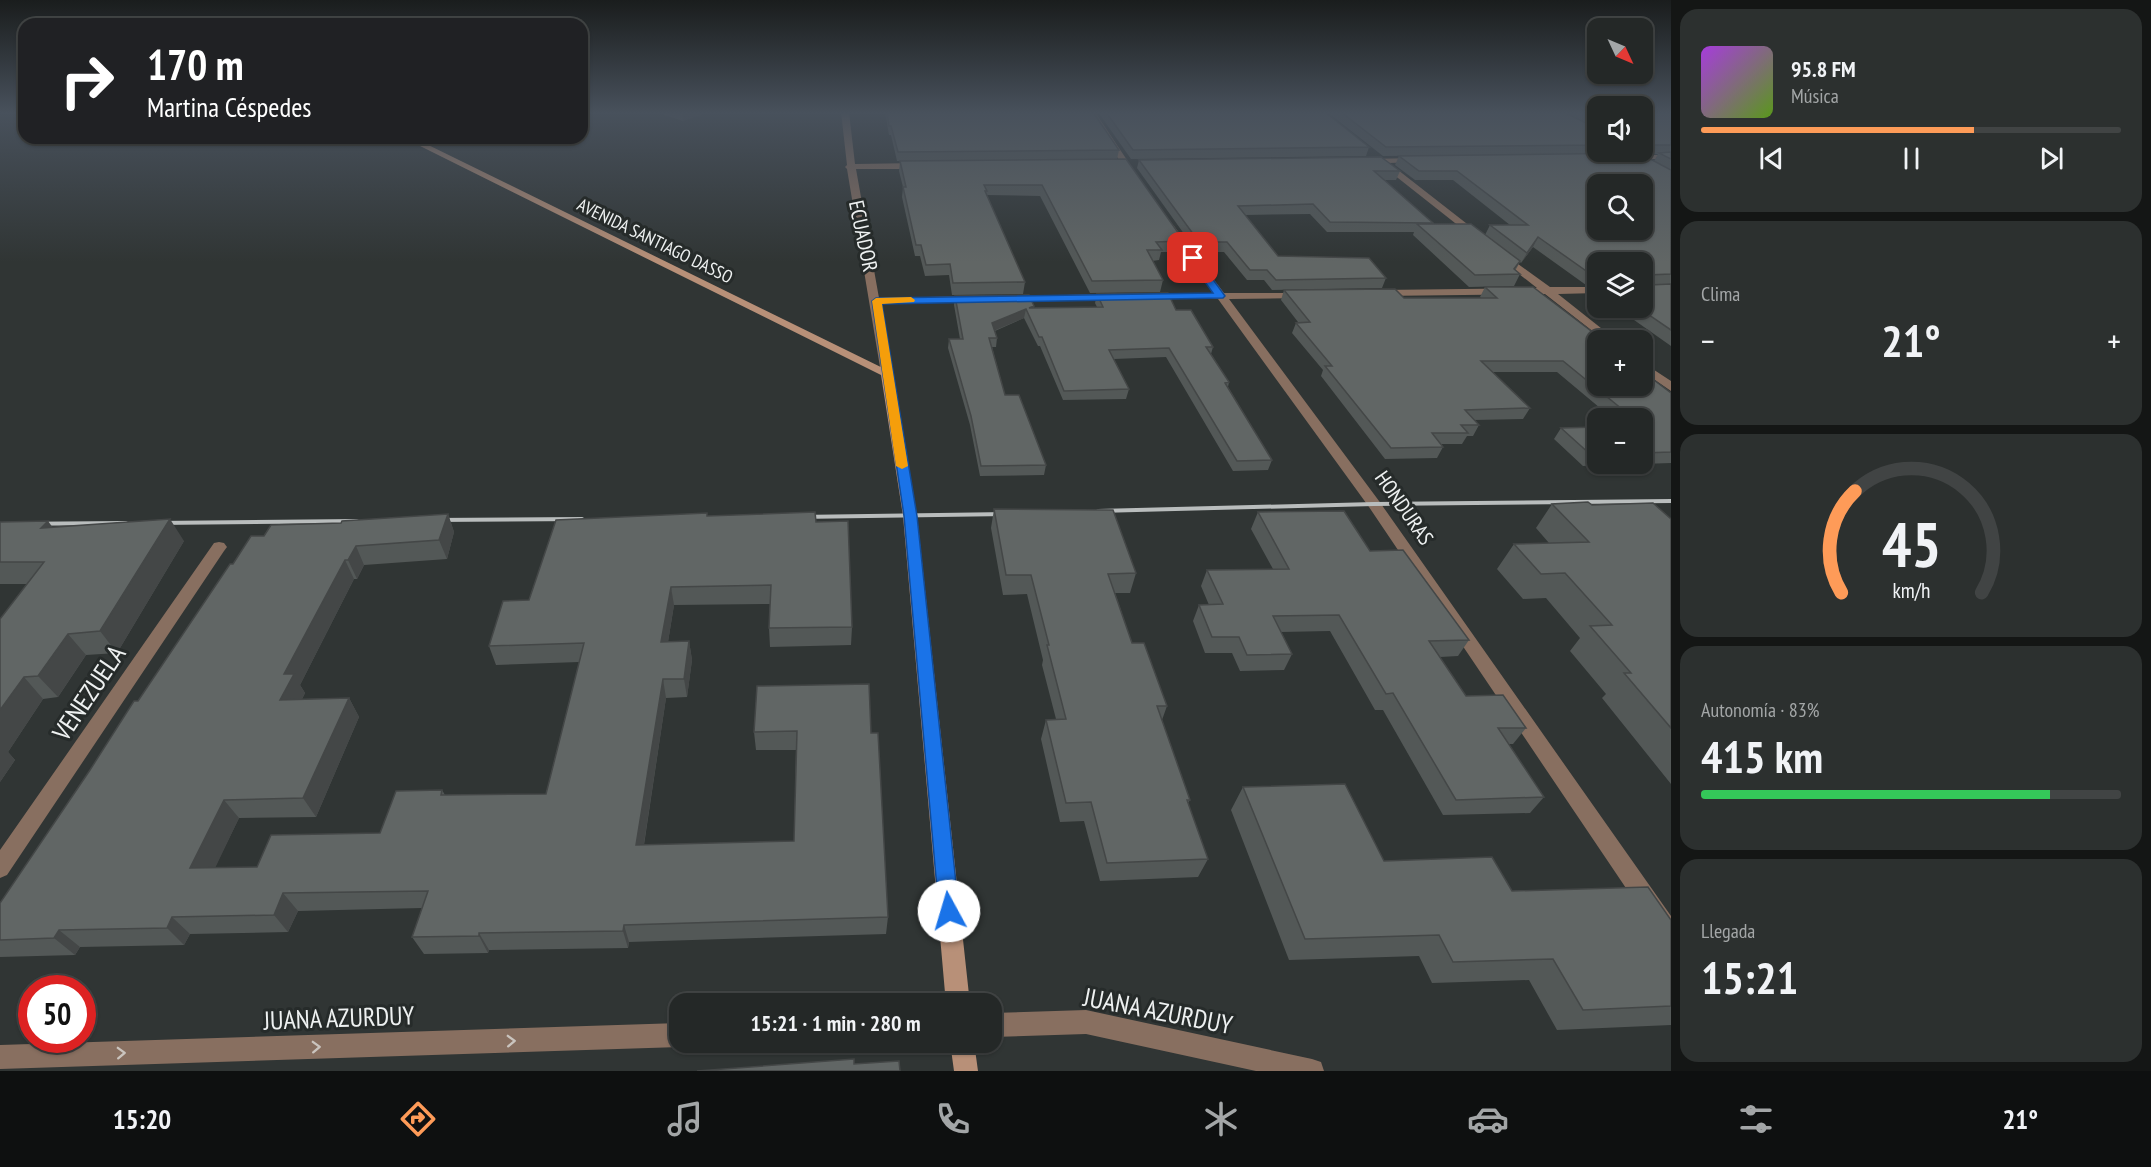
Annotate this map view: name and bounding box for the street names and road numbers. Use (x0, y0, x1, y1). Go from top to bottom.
street label: AVENIDA SANTIAGO DASSO (574, 193, 737, 288)
street label: ECUADOR (843, 198, 884, 274)
street label: HONDURAS (1369, 465, 1440, 550)
street label: VENEZUELA (44, 638, 133, 747)
street label: JUANA AZURDUY (1080, 980, 1235, 1041)
street label: JUANA AZURDUY (262, 998, 415, 1037)

